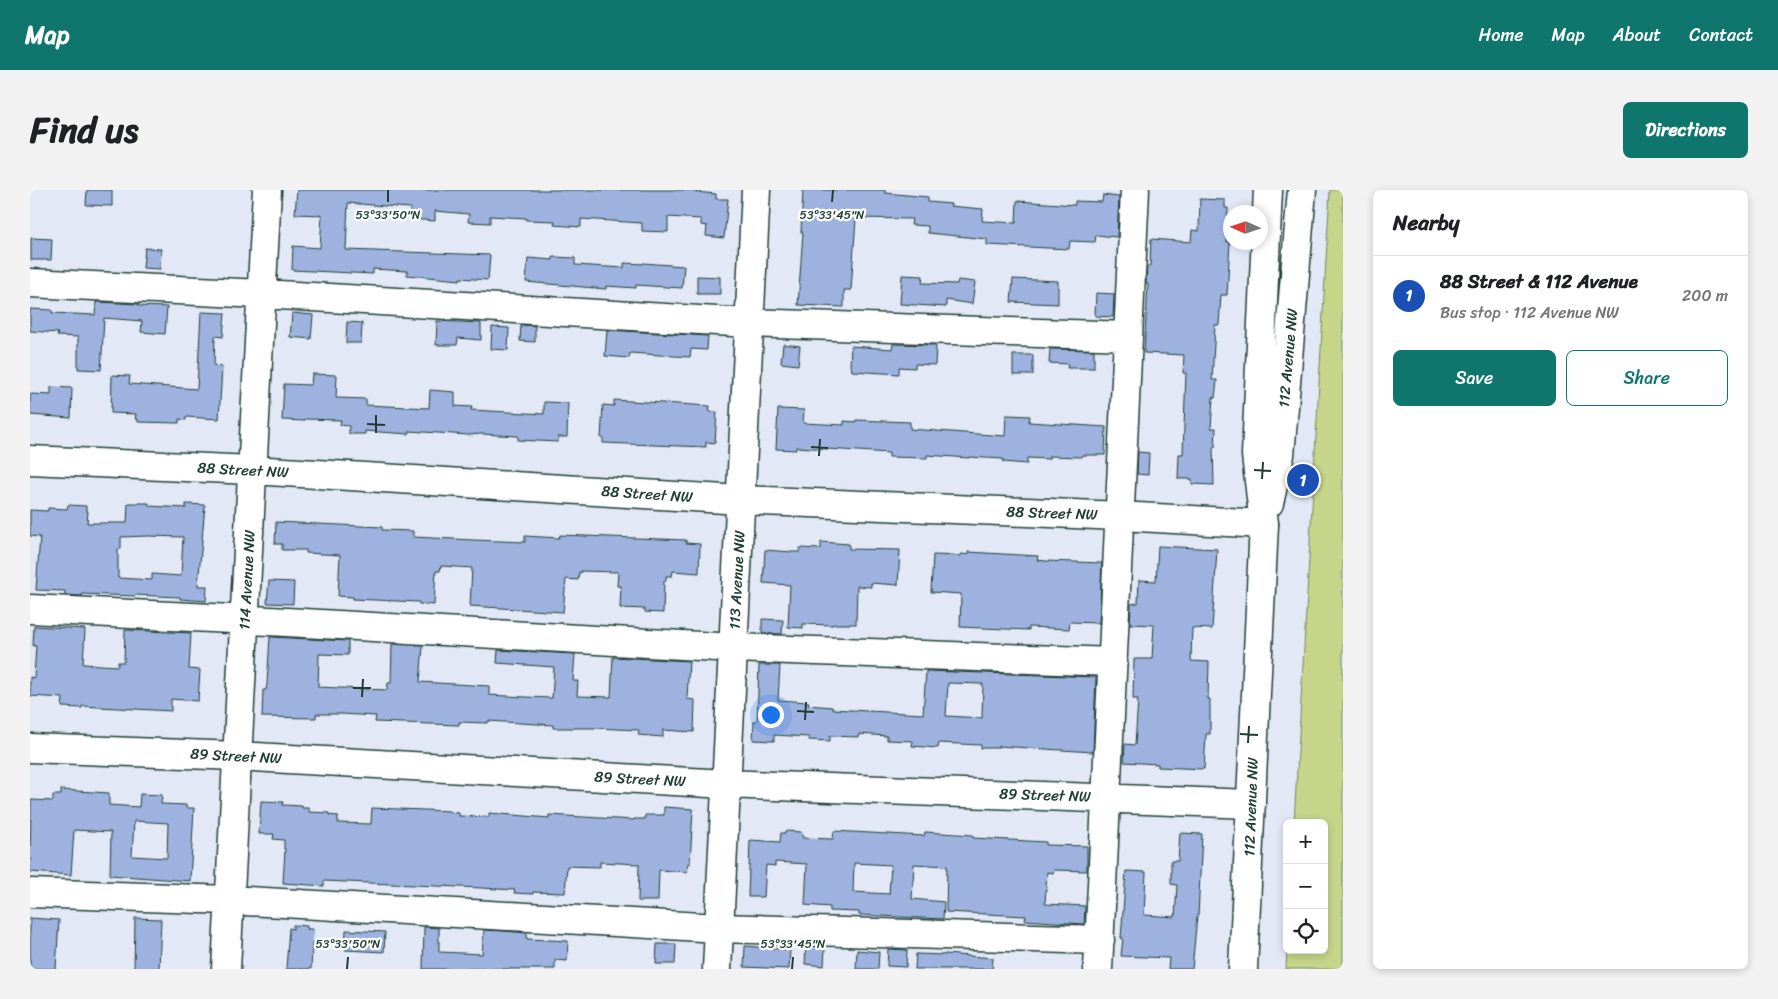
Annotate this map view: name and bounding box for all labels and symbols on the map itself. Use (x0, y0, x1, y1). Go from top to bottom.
text: 53°33'50"N (356, 204, 421, 226)
text: 53°33'45"N (800, 204, 865, 226)
north arrow (1223, 205, 1268, 250)
street label: 112 Avenue NW (1271, 307, 1305, 409)
street label: 88 Street NW (197, 455, 290, 485)
pin: 1 (1287, 461, 1319, 499)
street label: 88 Street NW (600, 478, 694, 510)
street label: 88 Street NW (1006, 498, 1098, 528)
street label: 114 Avenue NW (231, 529, 263, 631)
street label: 113 Avenue NW (721, 530, 753, 630)
your location (758, 702, 784, 728)
street label: 89 Street NW (189, 741, 283, 771)
street label: 112 Avenue NW (1236, 757, 1266, 857)
street label: 89 Street NW (593, 764, 687, 794)
street label: 89 Street NW (999, 780, 1092, 810)
text: 53°33'50"N (316, 933, 381, 955)
text: 53°33'45"N (761, 933, 826, 955)

